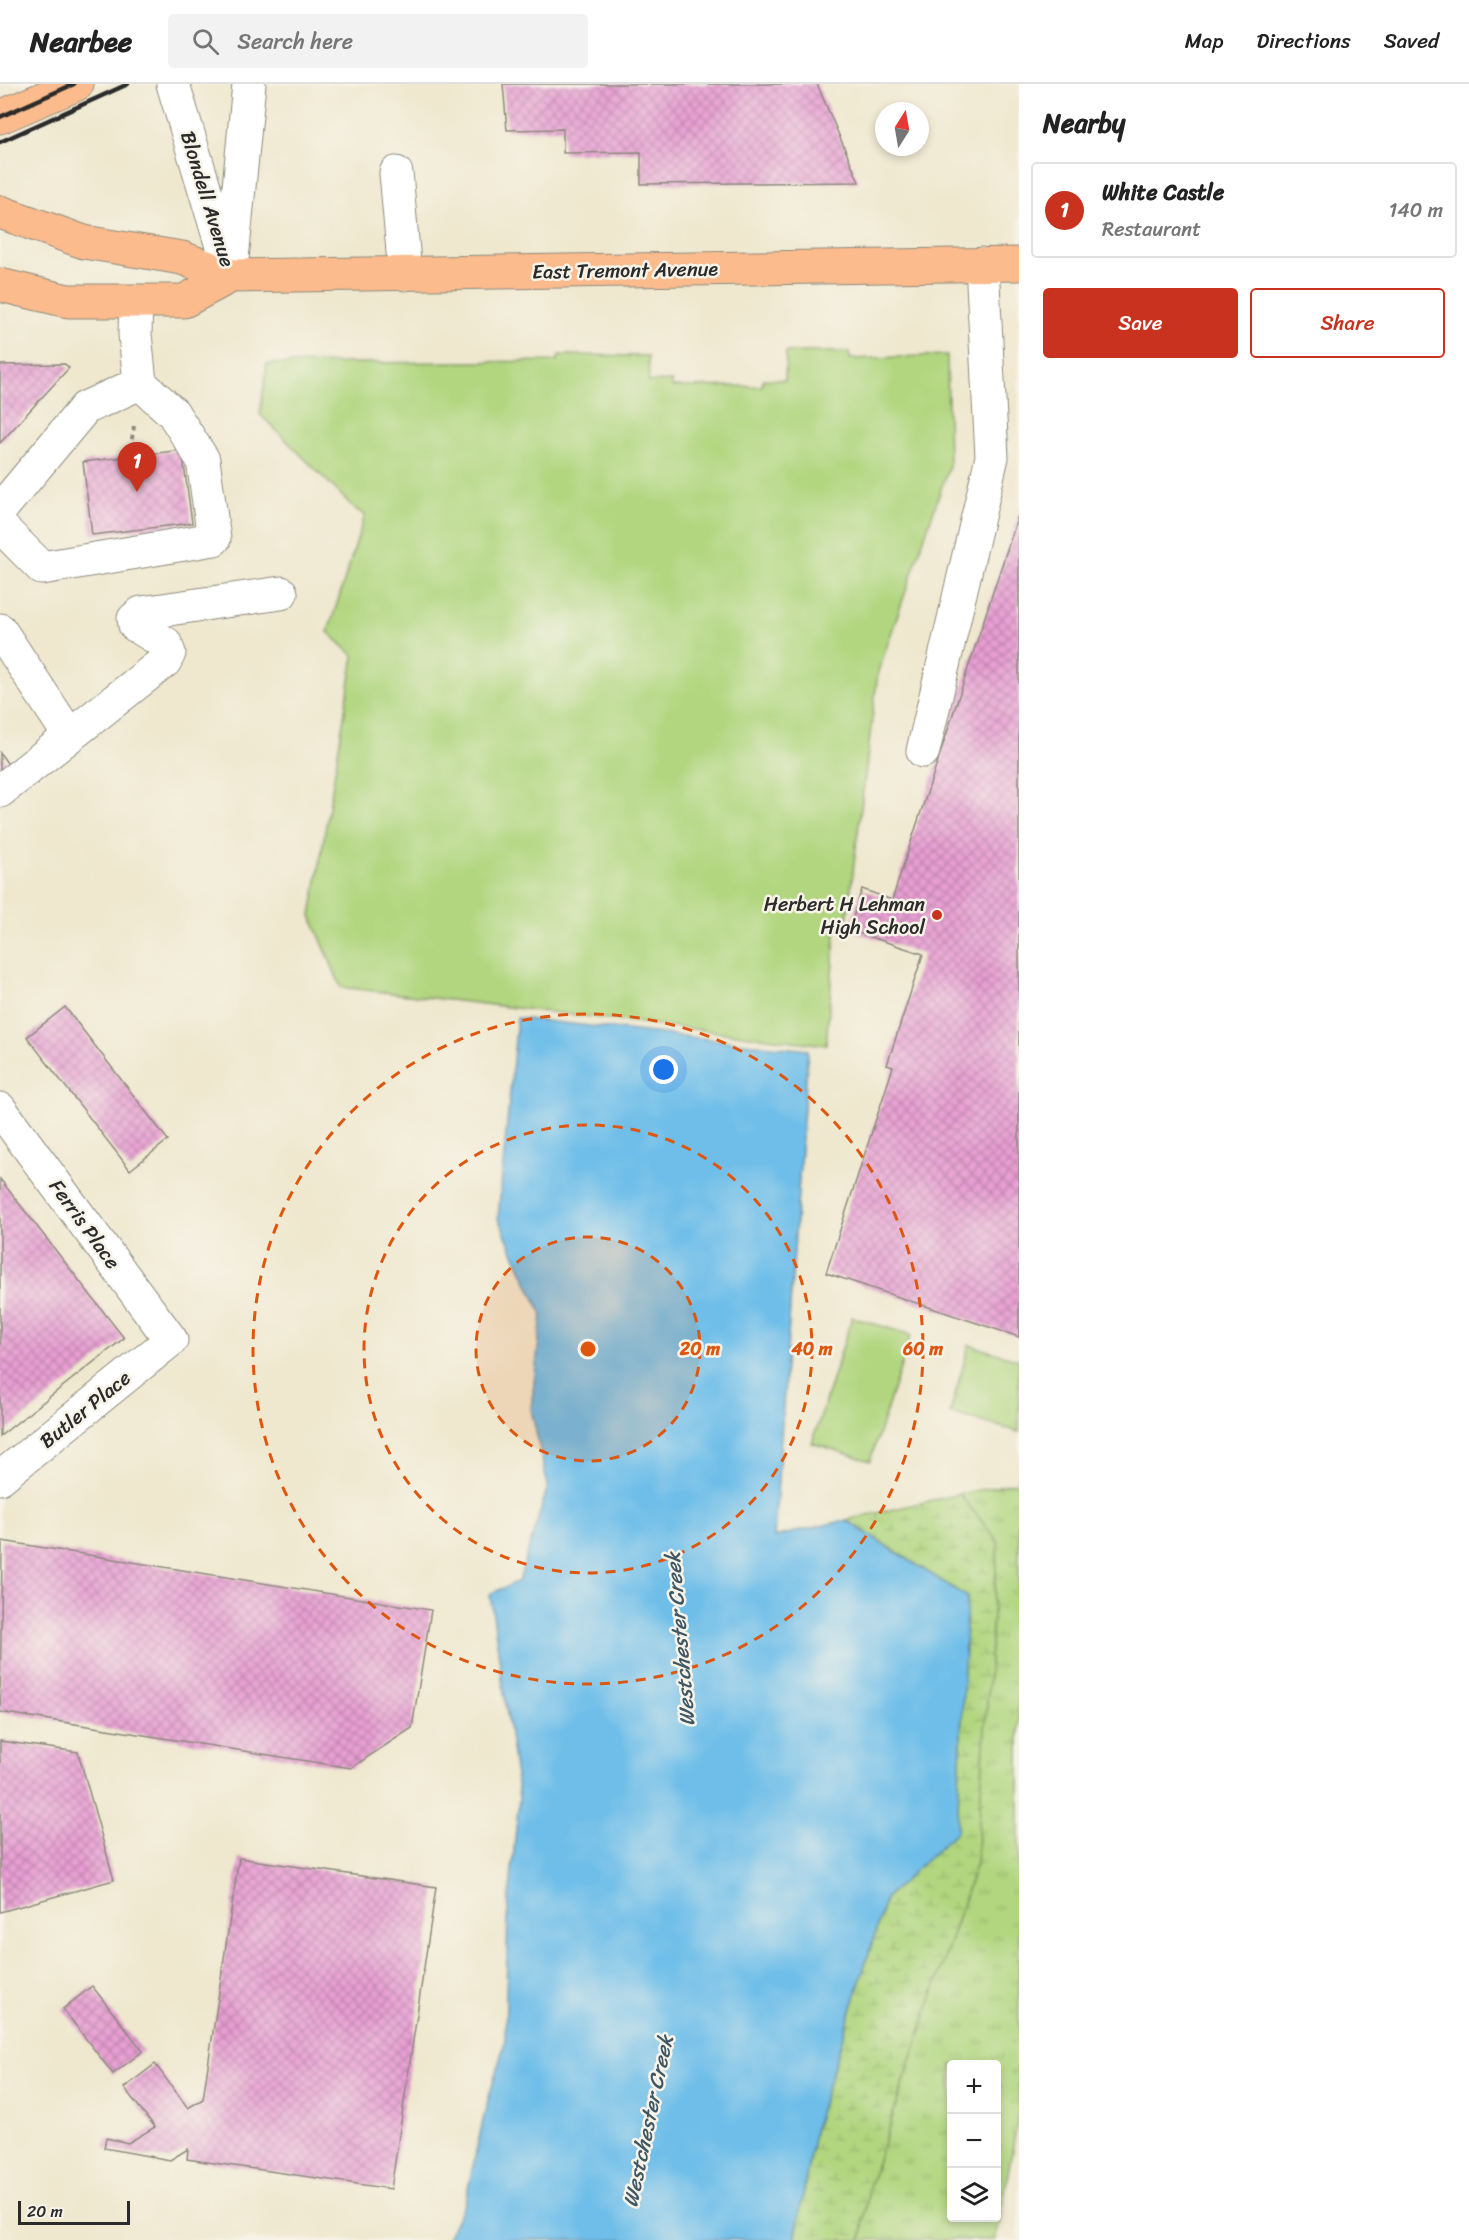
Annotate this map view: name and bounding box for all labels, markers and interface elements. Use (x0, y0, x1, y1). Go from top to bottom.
search box (168, 14, 588, 68)
text: Nearbee (30, 17, 132, 66)
text: Search here (237, 22, 353, 61)
text: Map (1185, 22, 1223, 60)
text: Directions (1256, 22, 1351, 60)
text: Saved (1384, 22, 1439, 60)
icon: search (189, 25, 222, 58)
text: Nearby (1043, 100, 1125, 146)
north arrow (875, 102, 929, 156)
street label: Blondell Avenue (170, 127, 245, 271)
text: White Castle (1102, 173, 1224, 212)
text: 1 (1060, 193, 1069, 228)
text: 140 m (1389, 193, 1443, 228)
text: Restaurant (1102, 212, 1201, 247)
street label: East Tremont Avenue (532, 251, 719, 290)
button: Save (1043, 288, 1238, 358)
button: Share (1250, 288, 1445, 358)
pin: 1 (118, 442, 156, 492)
place label: Herbert H Lehman High School (764, 887, 926, 945)
marker: Herbert H Lehman High School (930, 908, 944, 922)
your location (649, 1055, 678, 1084)
street label: Ferris Place (40, 1172, 130, 1277)
text: 20 m (679, 1333, 720, 1365)
text: 40 m (790, 1333, 833, 1365)
text: 60 m (902, 1333, 943, 1365)
centre of rings (578, 1339, 598, 1359)
street label: Butler Place (32, 1361, 139, 1457)
water label: Westchester Creek (653, 1548, 707, 1728)
water label: Westchester Creek (611, 2030, 685, 2210)
map controls (947, 2060, 1001, 2222)
button: + (947, 2060, 1001, 2114)
button: − (947, 2114, 1001, 2168)
button: layers (947, 2168, 1001, 2222)
text: 20 m (27, 2197, 63, 2226)
scale bar (18, 2198, 130, 2226)

